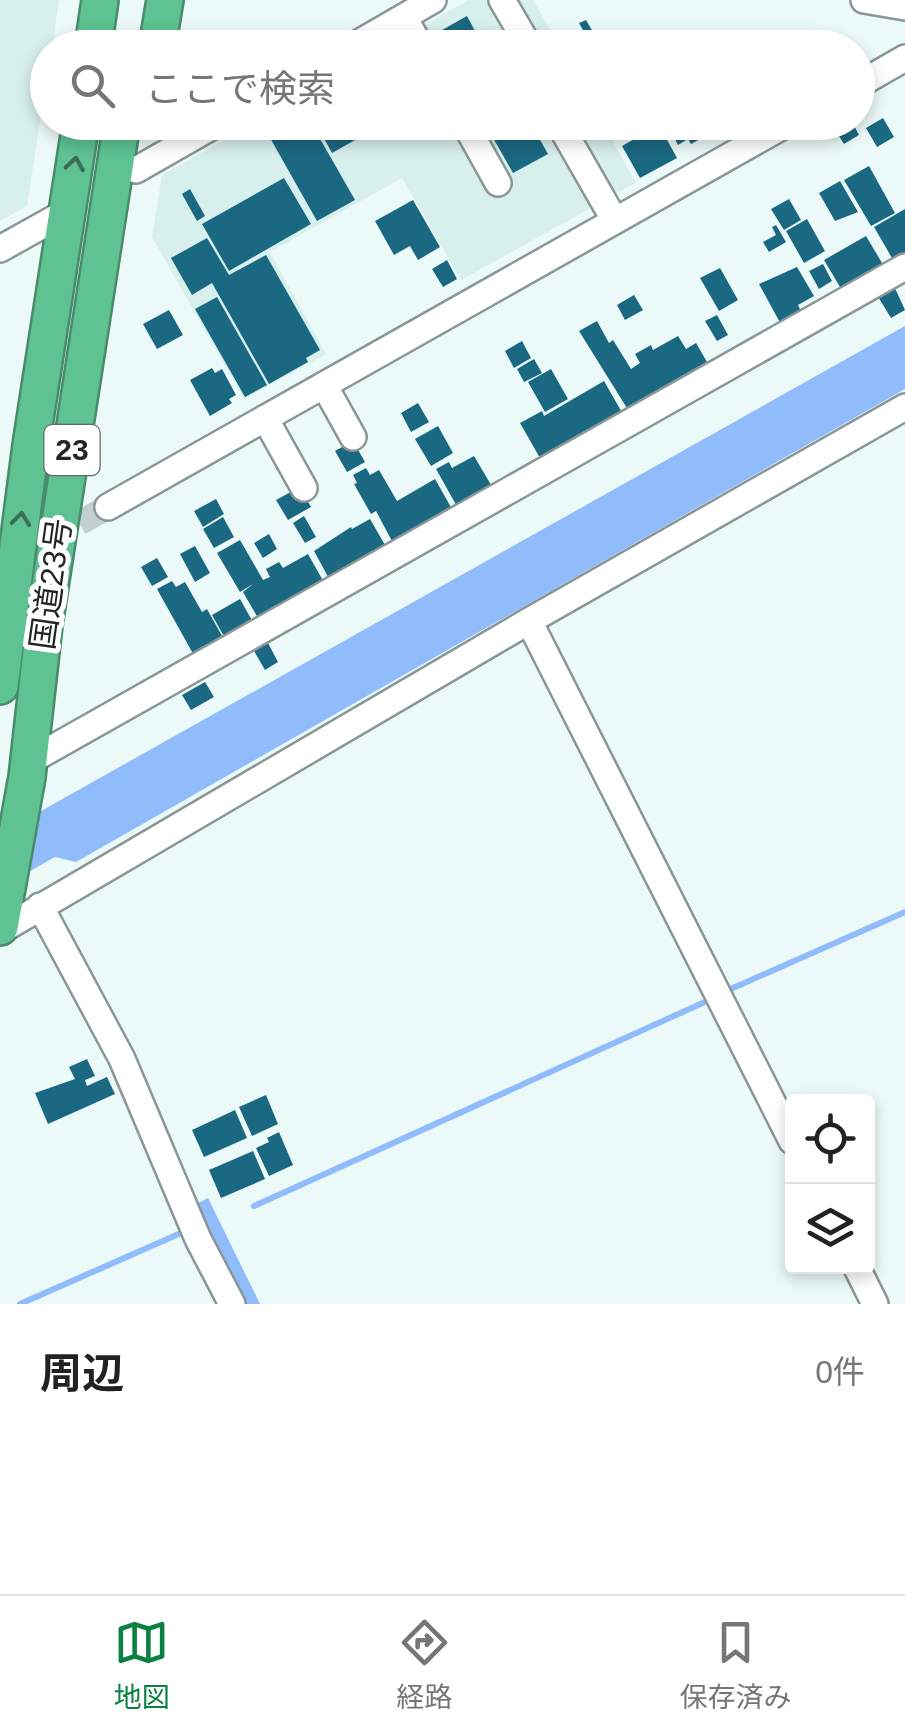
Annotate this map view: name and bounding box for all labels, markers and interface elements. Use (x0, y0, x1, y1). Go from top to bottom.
search box (30, 30, 875, 140)
icon: search (65, 58, 120, 113)
text: ここで検索 (145, 68, 335, 110)
one-way arrow (64, 155, 85, 172)
road number: 23 (44, 425, 100, 475)
one-way arrow (10, 511, 31, 527)
street label: 国道23号 (24, 516, 78, 652)
map controls (785, 1094, 875, 1274)
button: locate (785, 1094, 875, 1184)
button: layers (785, 1184, 875, 1274)
text: 周辺 (40, 1350, 124, 1397)
text: 0件 (815, 1354, 865, 1390)
tab: 地図 (113, 1615, 170, 1715)
tab: 経路 (396, 1615, 453, 1715)
tab: 保存済み (679, 1615, 792, 1715)

